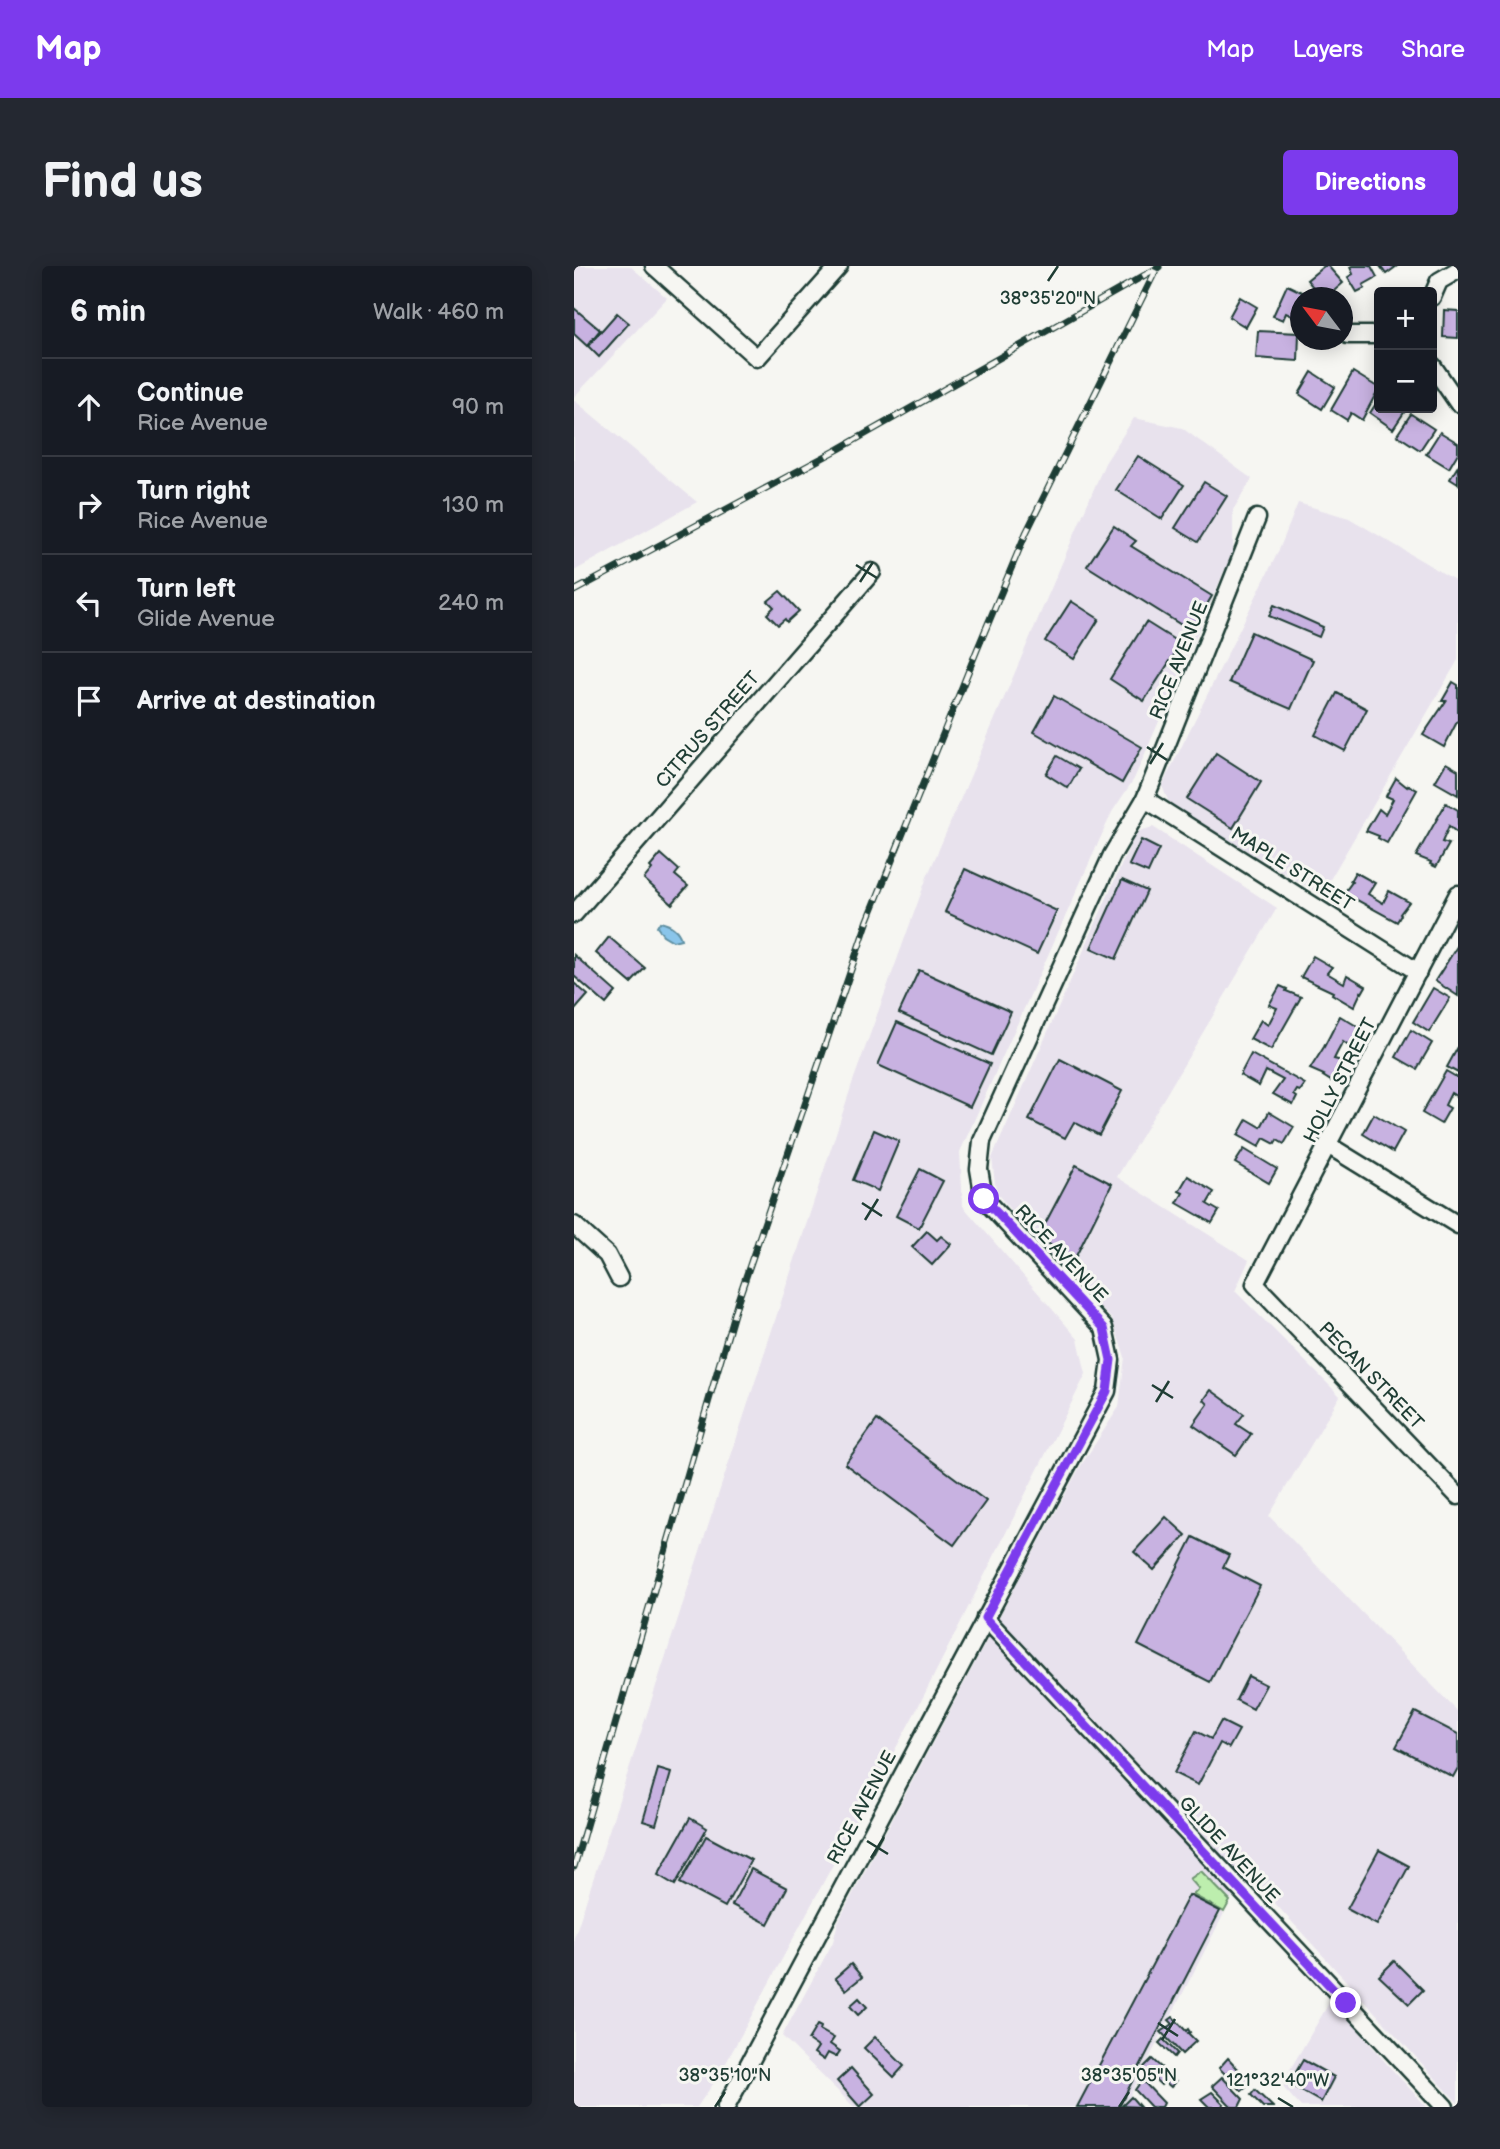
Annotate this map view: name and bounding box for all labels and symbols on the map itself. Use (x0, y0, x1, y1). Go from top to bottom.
north arrow (1290, 287, 1353, 350)
text: 38°35'20"N (1000, 288, 1096, 309)
street label: RICE AVENUE (1145, 598, 1214, 723)
street label: CITRUS STREET (651, 667, 765, 793)
street label: MAPLE STREET (1226, 822, 1358, 917)
street label: HOLLY STREET (1299, 1014, 1382, 1147)
route start (968, 1183, 999, 1214)
street label: RICE AVENUE (1010, 1200, 1112, 1308)
street label: PECAN STREET (1314, 1317, 1429, 1435)
street label: RICE AVENUE (823, 1747, 902, 1869)
street label: GLIDE AVENUE (1174, 1792, 1284, 1908)
route end (1330, 1987, 1361, 2018)
text: 38°35'10"N (678, 2065, 772, 2086)
text: 38°35'05"N (1081, 2065, 1177, 2086)
text: 121°32'40"W (1227, 2070, 1330, 2091)

